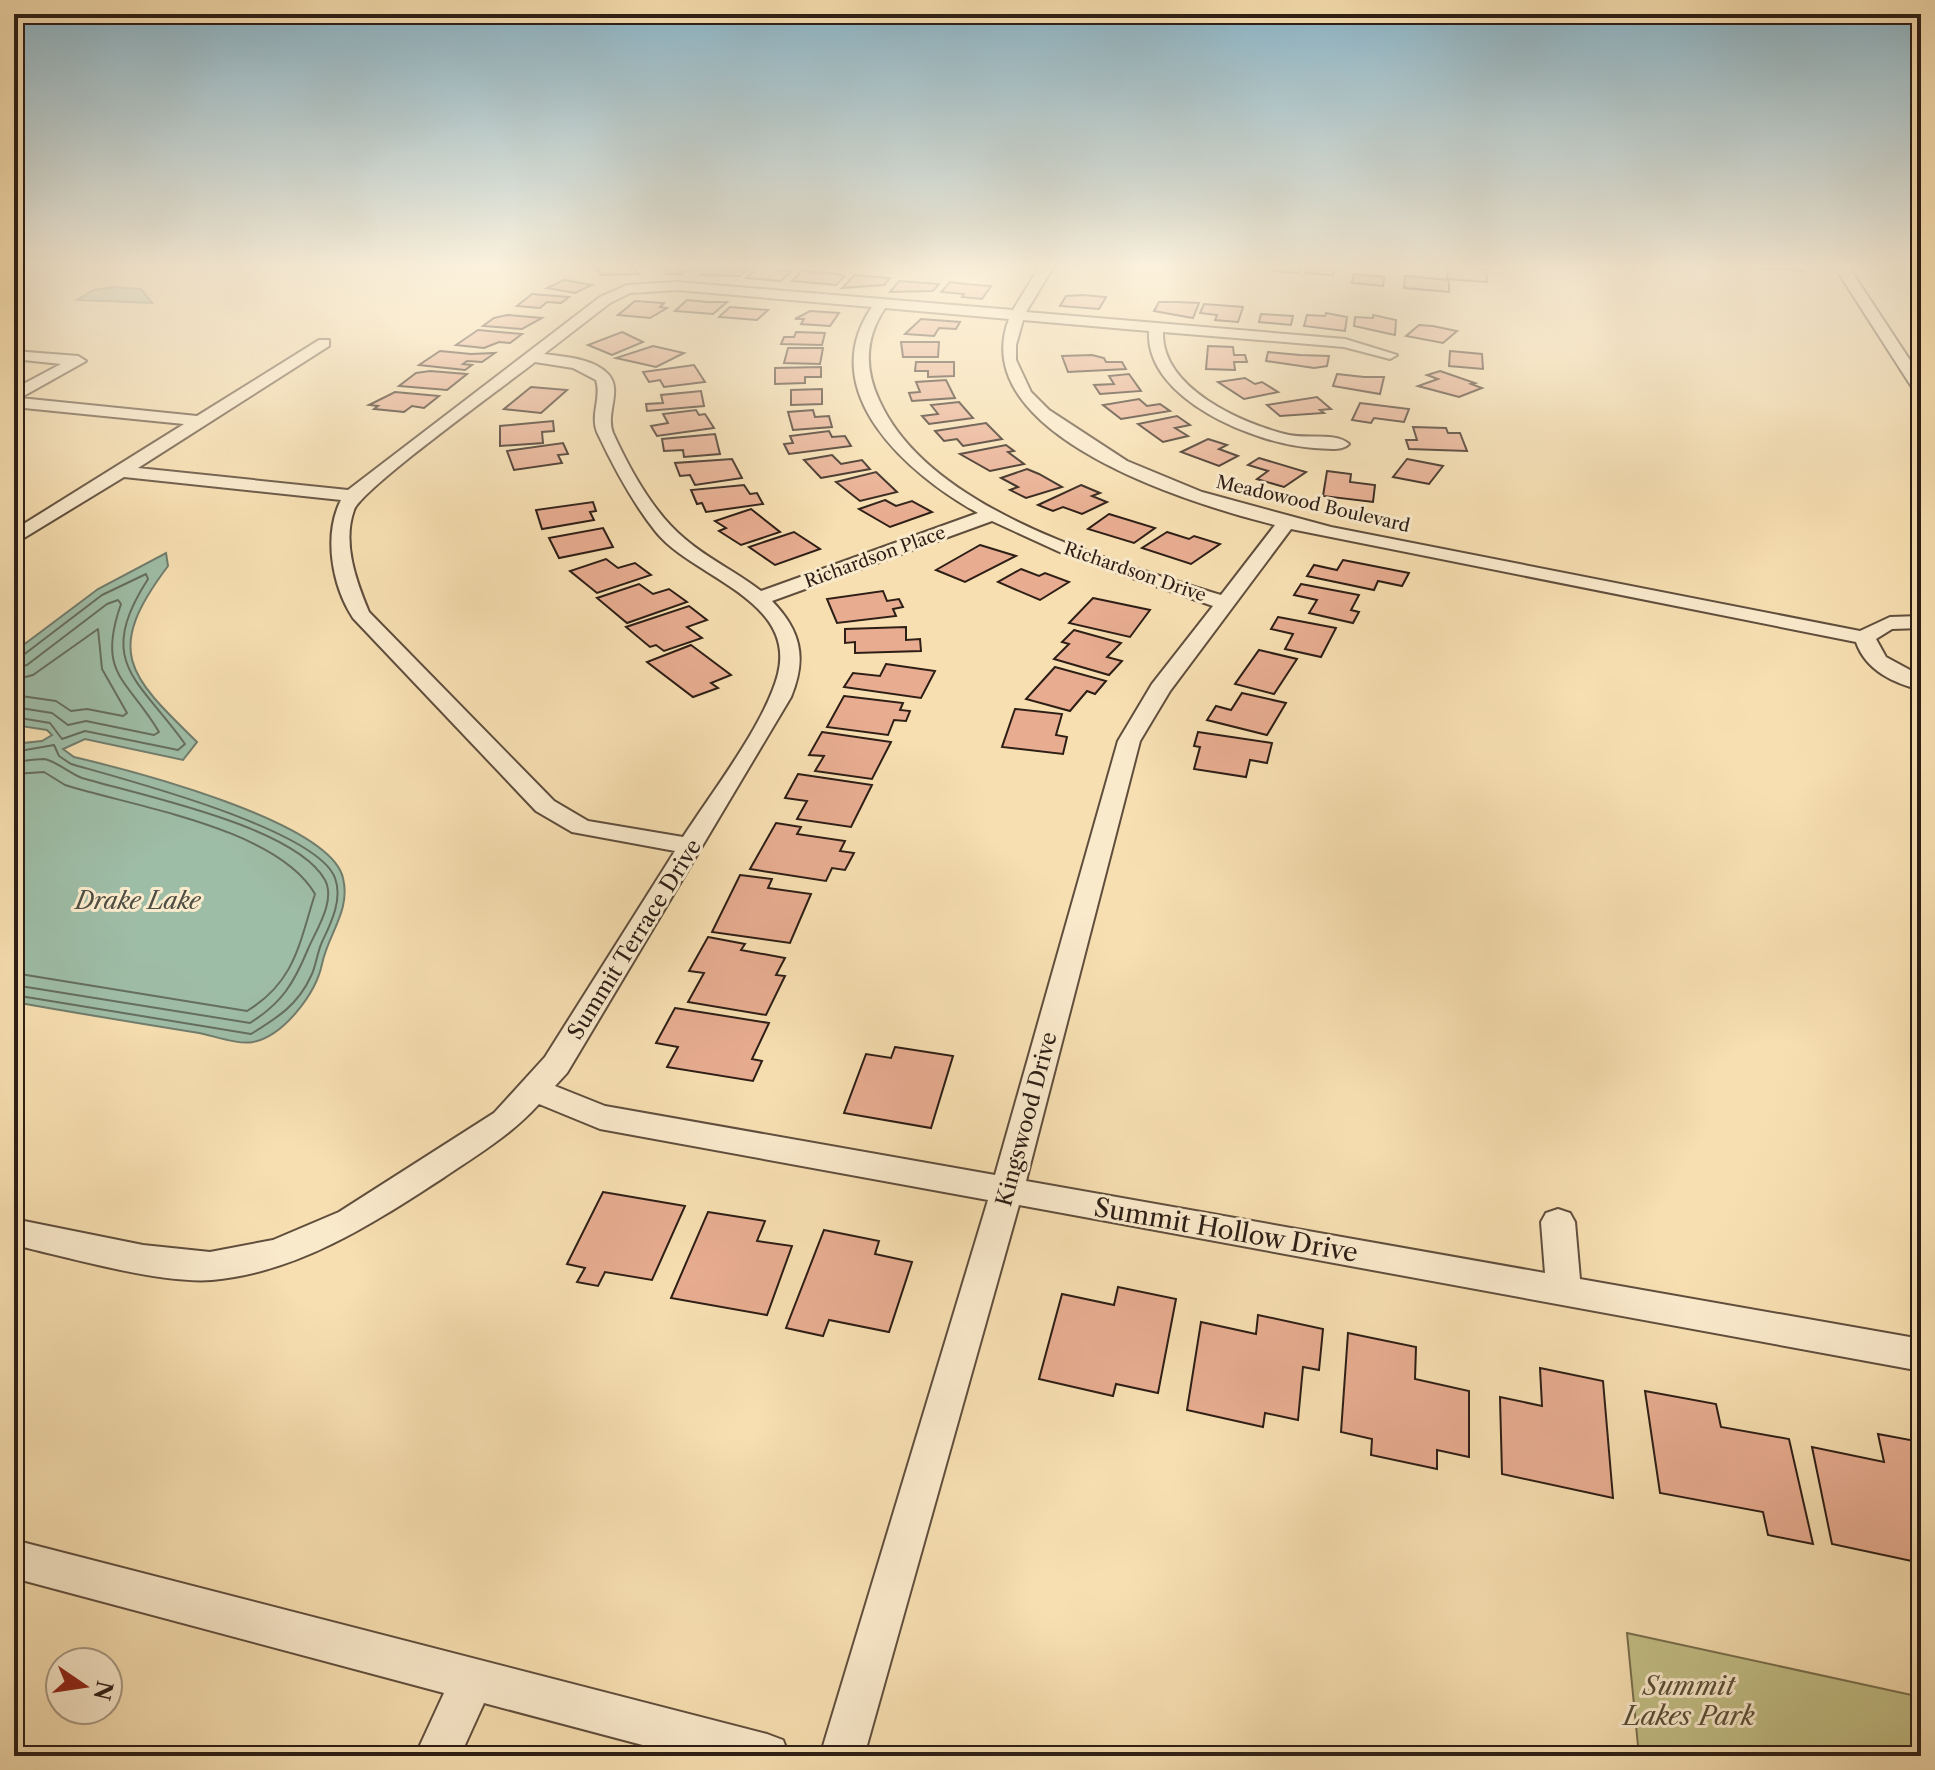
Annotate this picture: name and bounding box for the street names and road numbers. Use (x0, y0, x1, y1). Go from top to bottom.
street label: Meadowood Boulevard (1214, 471, 1412, 537)
street label: Richardson Place (802, 521, 948, 593)
street label: Richardson Drive (1061, 537, 1209, 607)
street label: Summit Terrace Drive (562, 834, 707, 1044)
street label: Kingswood Drive (990, 1029, 1063, 1209)
street label: Summit Hollow Drive (1092, 1191, 1360, 1269)

